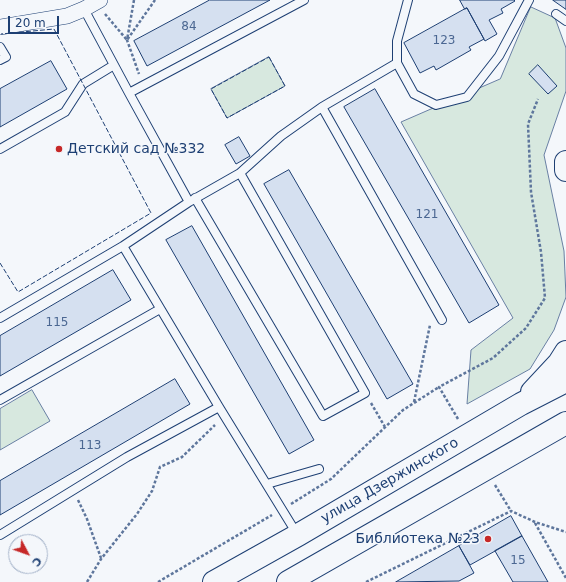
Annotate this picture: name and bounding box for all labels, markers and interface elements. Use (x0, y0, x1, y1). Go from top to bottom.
scale bar (10, 8, 61, 34)
text: 20 m (15, 16, 46, 30)
house number: 84 (181, 20, 197, 34)
house number: 123 (433, 34, 455, 48)
place label: Детский cад №332 (67, 141, 205, 157)
marker: Детский cад №332 (54, 144, 64, 154)
house number: 121 (416, 208, 438, 222)
house number: 115 (46, 316, 68, 330)
street label: улица Дзержинского (318, 435, 462, 527)
house number: 113 (79, 439, 101, 453)
place label: Библиотека №23 (355, 531, 480, 547)
north arrow (8, 534, 48, 574)
marker: Библиотека №23 (483, 534, 493, 544)
text: С (29, 554, 44, 569)
house number: 15 (510, 554, 526, 568)

